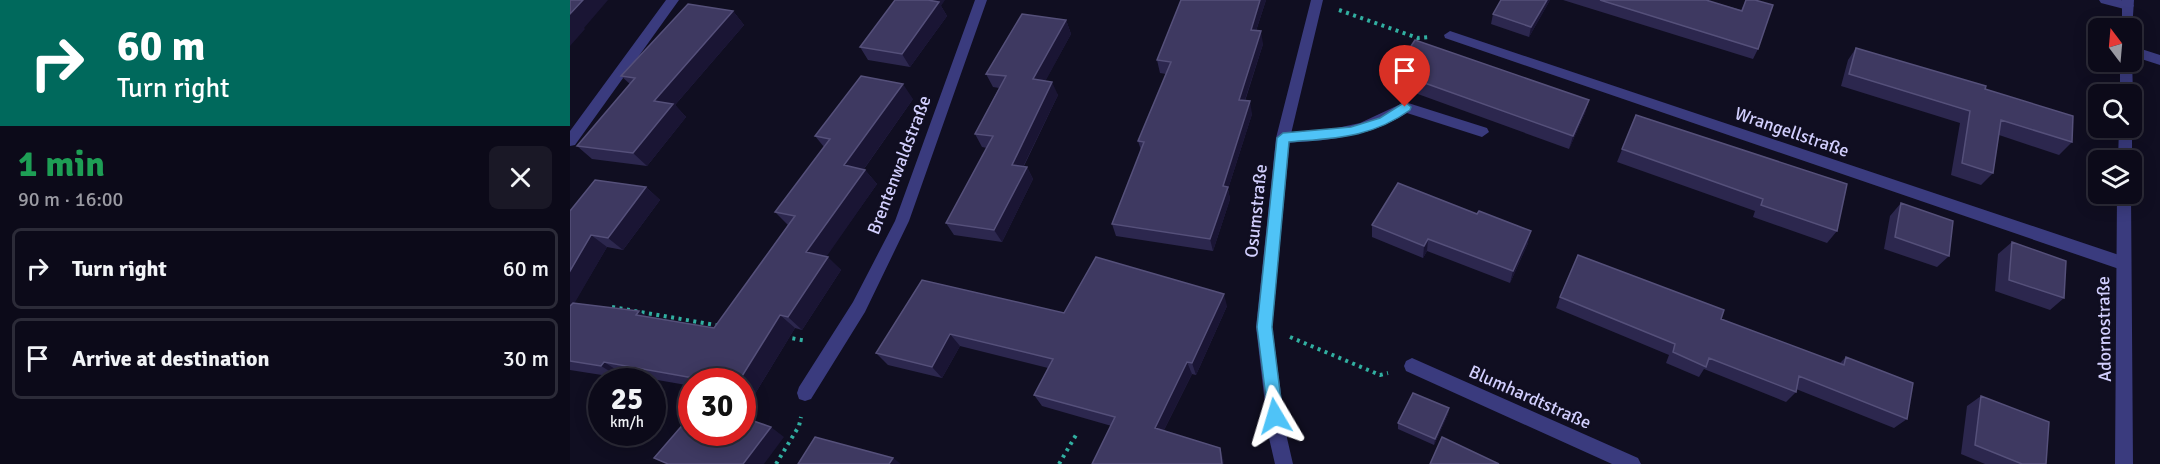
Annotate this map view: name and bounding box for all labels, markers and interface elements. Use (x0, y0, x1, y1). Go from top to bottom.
north arrow (2088, 18, 2142, 72)
map controls (2088, 18, 2142, 204)
text: 60 m (117, 21, 206, 72)
icon: right (18, 24, 96, 102)
pin (1379, 45, 1430, 107)
icon: arrive (1388, 54, 1421, 87)
text: Turn right (117, 72, 230, 105)
button: search (2088, 84, 2142, 138)
street label: Brentenwaldstraße (862, 92, 936, 238)
street label: Wrangellstraße (1732, 102, 1852, 162)
text: 1 min (18, 142, 105, 187)
button: close (489, 146, 552, 209)
button: layers (2088, 150, 2142, 204)
street label: Osumstraße (1240, 163, 1272, 259)
text: 90 m · 16:00 (18, 187, 123, 212)
icon: right (21, 252, 54, 285)
text: Turn right (72, 255, 167, 282)
text: 60 m (503, 255, 549, 282)
street label: Adornostraße (2092, 276, 2116, 382)
icon: arrive (21, 342, 54, 375)
text: Arrive at destination (72, 345, 269, 372)
text: 30 m (503, 345, 549, 372)
street label: Blumhardtstraße (1465, 360, 1595, 434)
speed limit sign: 30 (678, 368, 756, 446)
text: 25 (611, 381, 643, 418)
position arrow (1243, 384, 1307, 448)
text: km/h (610, 413, 644, 431)

